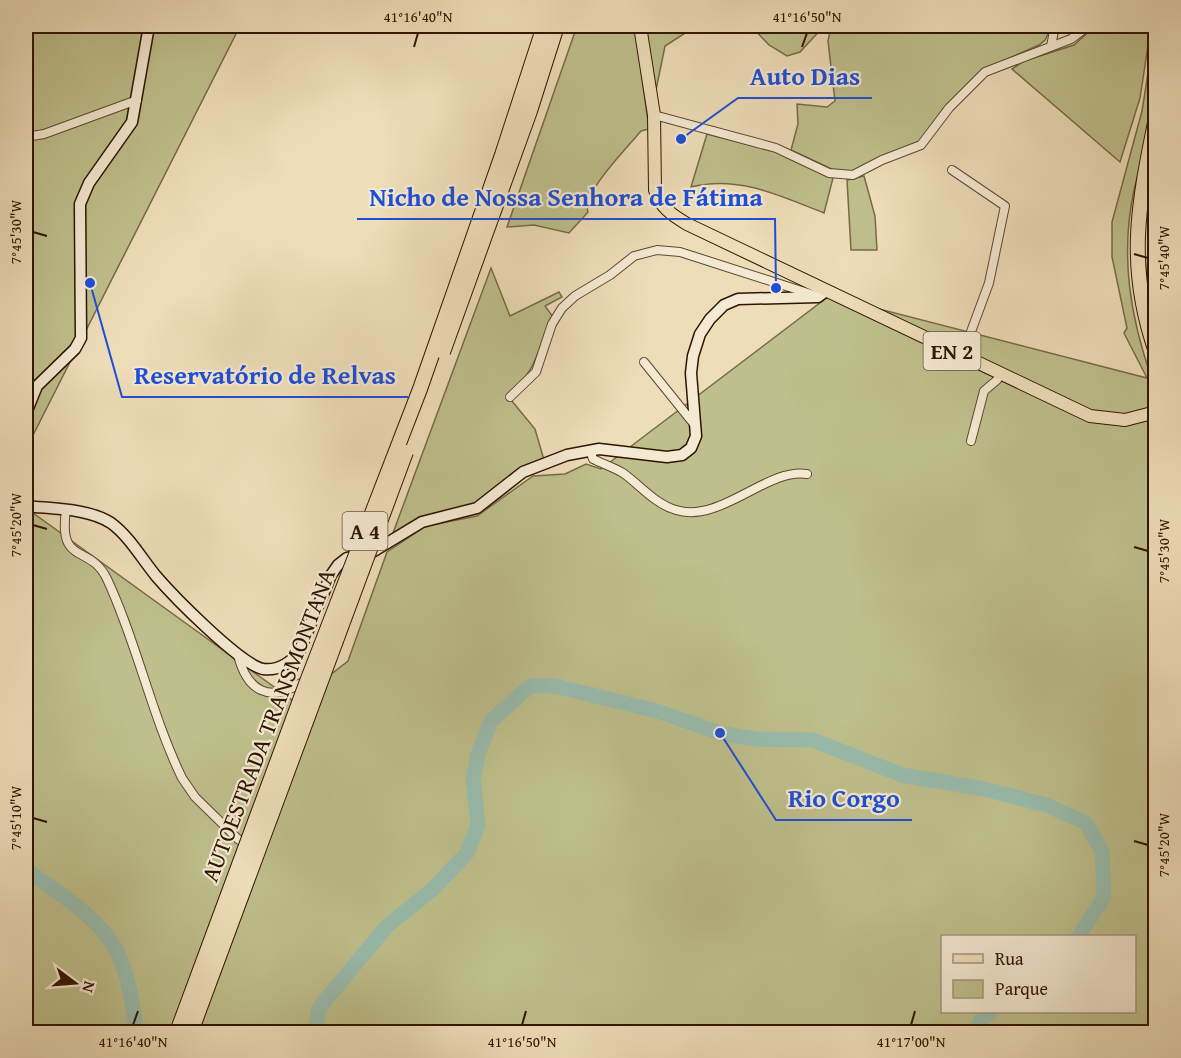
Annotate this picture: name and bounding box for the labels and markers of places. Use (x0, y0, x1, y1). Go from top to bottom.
callout: Auto Dias (738, 54, 872, 98)
callout: Nicho de Nossa Senhora de Fátima (357, 175, 775, 219)
callout: Reservatório de Relvas (122, 353, 408, 397)
callout: Rio Corgo (776, 776, 912, 820)

